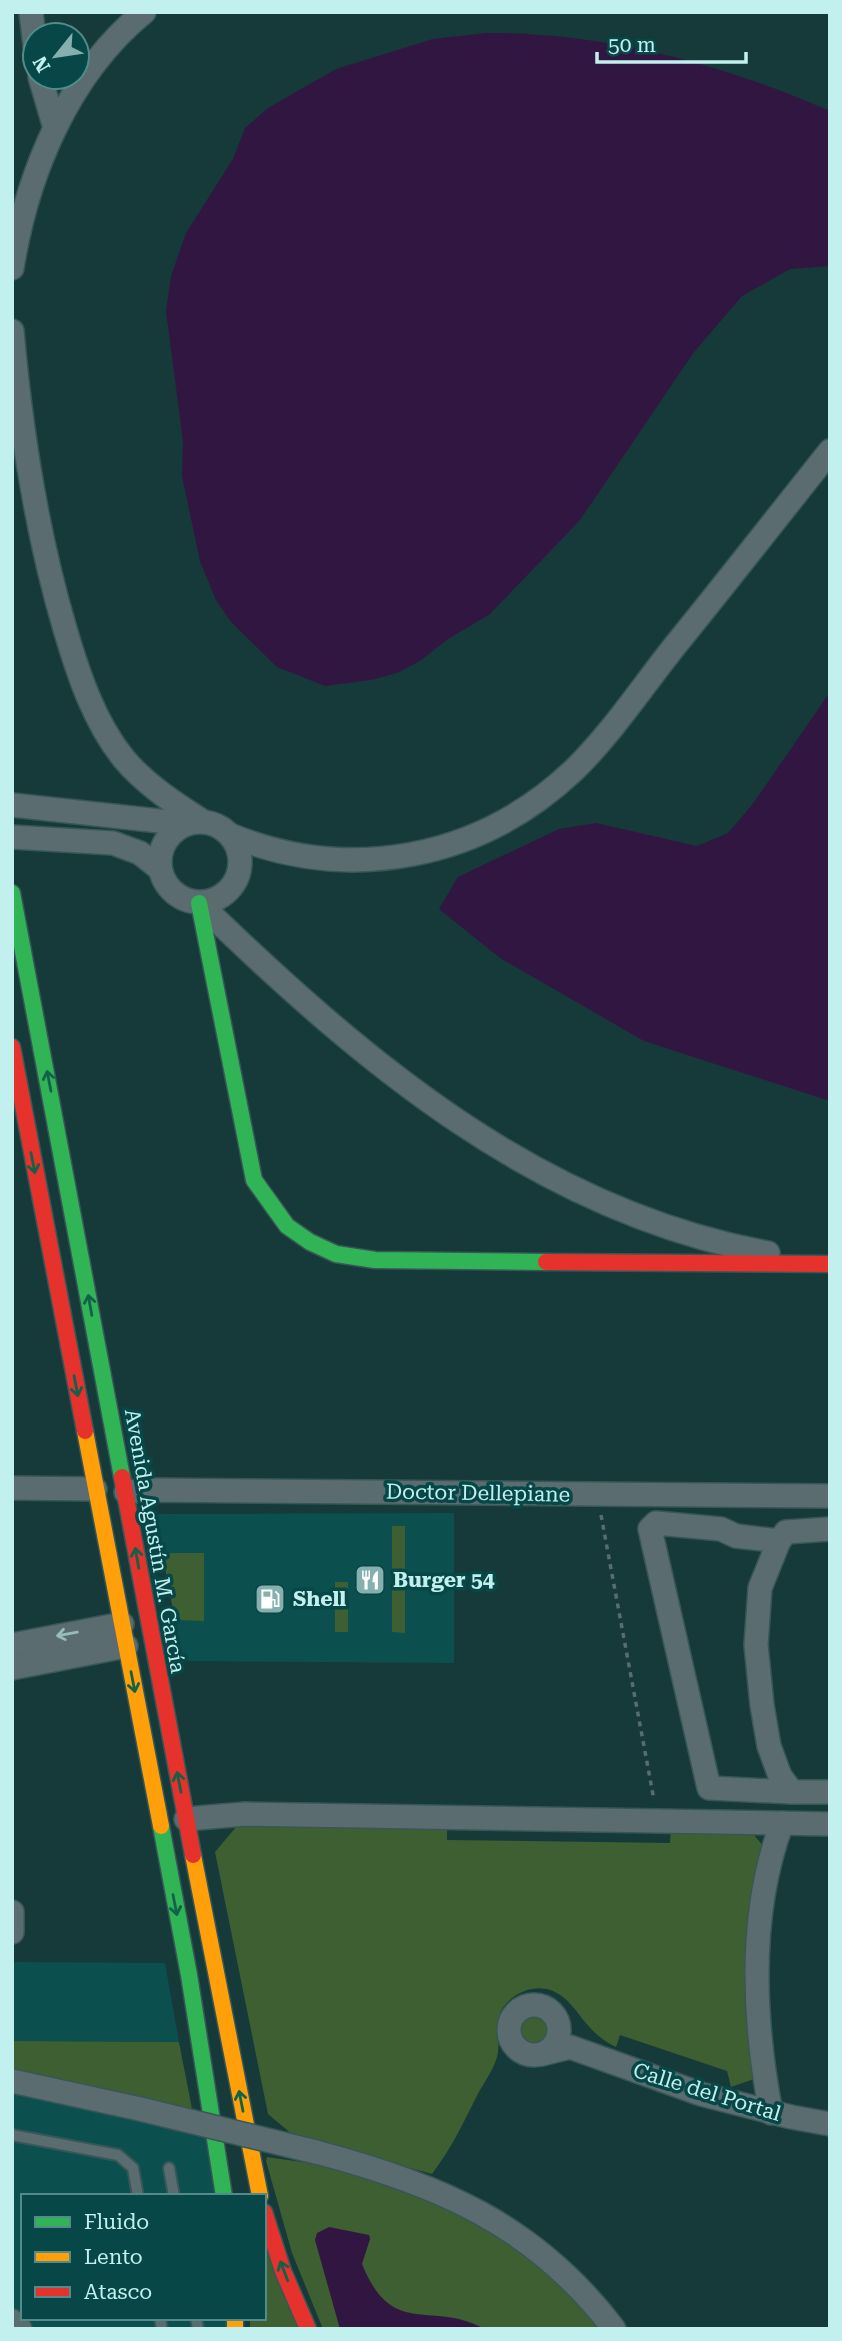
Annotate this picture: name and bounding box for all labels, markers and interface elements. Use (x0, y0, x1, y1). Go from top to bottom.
north arrow (21, 21, 91, 91)
scale bar (597, 21, 746, 65)
text: 50 m (608, 33, 656, 57)
text: N (28, 52, 55, 76)
one-way arrow (42, 1070, 55, 1093)
one-way arrow (27, 1151, 41, 1174)
one-way arrow (83, 1294, 97, 1317)
one-way arrow (69, 1374, 83, 1397)
street label: Avenida Agustín M. García (120, 1407, 190, 1676)
street label: Doctor Dellepiane (386, 1479, 570, 1507)
one-way arrow (130, 1547, 143, 1570)
restaurant icon: Burger 54 (353, 1563, 387, 1597)
place label: Burger 54 (393, 1568, 495, 1592)
fuel station icon: Shell (253, 1582, 287, 1616)
place label: Shell (293, 1587, 346, 1611)
one-way arrow (56, 1628, 79, 1642)
one-way arrow (127, 1670, 140, 1693)
one-way arrow (171, 1771, 185, 1794)
one-way arrow (169, 1893, 183, 1916)
street label: Calle del Portal (630, 2058, 784, 2126)
one-way arrow (234, 2090, 247, 2113)
legend (21, 2194, 266, 2320)
text: Fluido (84, 2210, 149, 2234)
text: Lento (84, 2245, 143, 2269)
one-way arrow (276, 2261, 289, 2283)
text: Atasco (84, 2280, 152, 2304)

